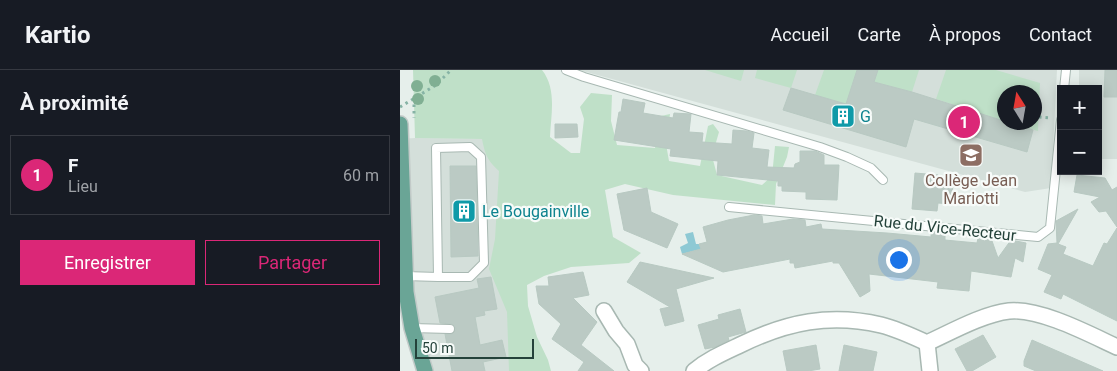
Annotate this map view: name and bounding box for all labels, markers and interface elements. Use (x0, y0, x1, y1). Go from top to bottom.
text: Kartio (25, 21, 91, 49)
text: Accueil (771, 24, 829, 45)
text: Carte (857, 24, 901, 45)
text: À propos (929, 24, 1001, 45)
text: Contact (1029, 24, 1092, 45)
north arrow (997, 85, 1042, 130)
map controls (1057, 85, 1102, 175)
button: + (1057, 85, 1102, 130)
text: À proximité (20, 91, 129, 115)
building icon: G (830, 103, 856, 129)
pin: 1 (948, 103, 980, 141)
place label: G (860, 107, 871, 126)
button: − (1057, 130, 1102, 175)
school or university icon: Collège Jean Mariotti (958, 142, 984, 168)
text: F (68, 154, 78, 177)
text: 1 (32, 166, 42, 185)
text: 60 m (343, 166, 379, 185)
place label: Collège Jean Mariotti (925, 171, 1017, 208)
text: Lieu (68, 177, 98, 196)
building icon: Le Bougainville (451, 198, 477, 224)
place label: Le Bougainville (482, 202, 589, 221)
street label: Rue du Vice-Recteur (873, 211, 1018, 245)
button: Enregistrer (20, 240, 195, 285)
button: Partager (205, 240, 380, 285)
your location (886, 247, 912, 273)
scale bar (415, 336, 534, 359)
text: 50 m (422, 340, 454, 356)

